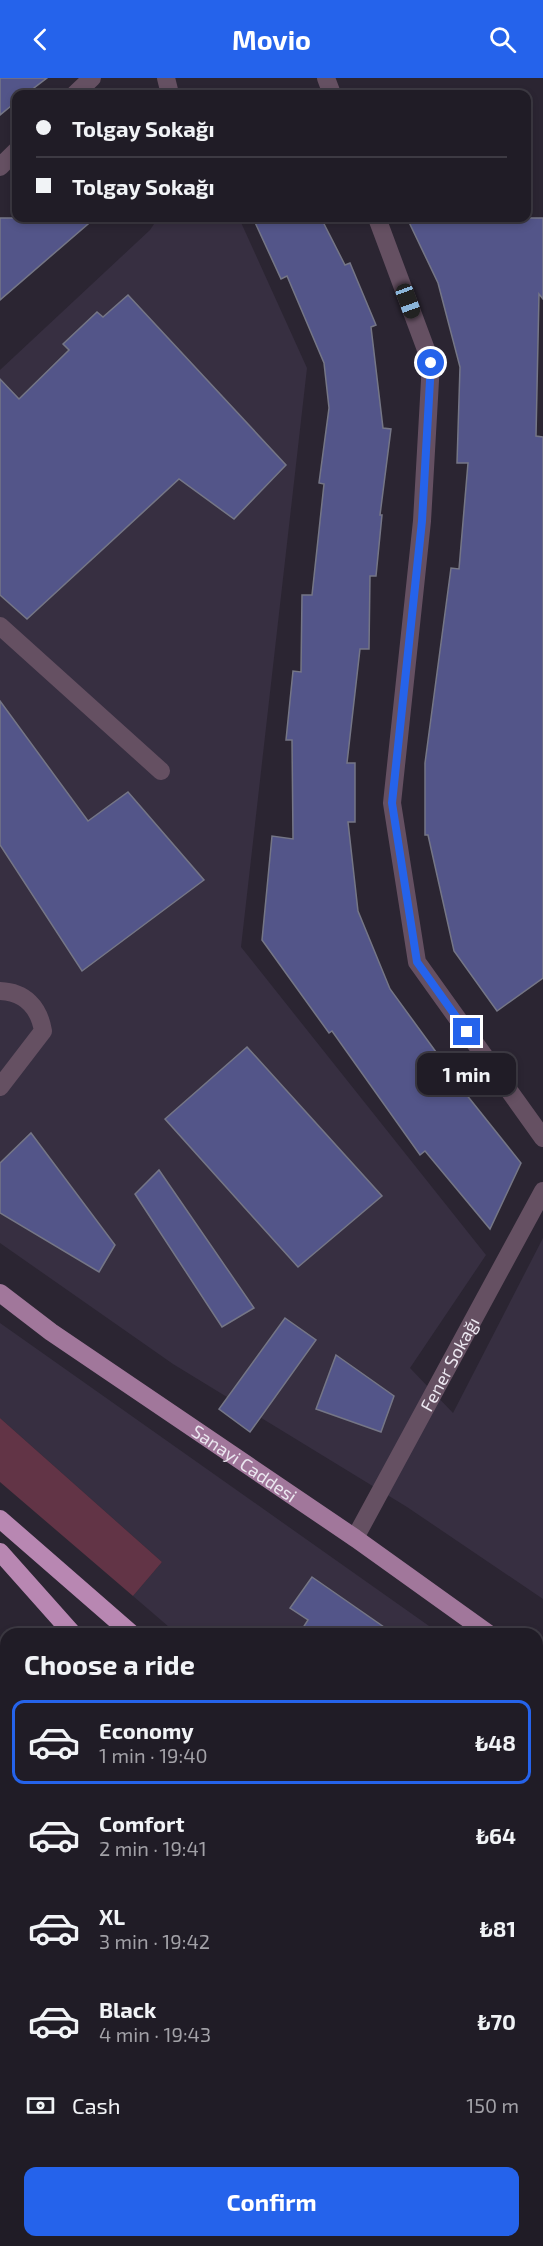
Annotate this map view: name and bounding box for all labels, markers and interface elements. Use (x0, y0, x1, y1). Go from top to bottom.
icon: back (24, 23, 57, 56)
text: Movio (232, 23, 311, 55)
icon: search (486, 23, 519, 56)
text: Tolgay Sokağı (72, 115, 215, 141)
text: Tolgay Sokağı (72, 173, 215, 199)
car (393, 281, 423, 321)
route start (417, 349, 444, 376)
route end (453, 1018, 480, 1045)
callout: 1 min (418, 1053, 516, 1095)
text: 1 min (442, 1062, 491, 1086)
street label: Fener Sokağı (415, 1313, 484, 1415)
street label: Sanayi Caddesi (188, 1420, 301, 1507)
text: Choose a ride (24, 1648, 195, 1680)
icon: car (27, 1715, 81, 1769)
text: Economy (99, 1717, 194, 1743)
text: ₺48 (475, 1729, 516, 1755)
text: 1 min · 19:40 (99, 1743, 208, 1767)
icon: car (27, 1808, 81, 1862)
text: Comfort (99, 1810, 184, 1836)
text: ₺64 (476, 1822, 516, 1848)
text: 2 min · 19:41 (99, 1836, 207, 1860)
icon: car (27, 1901, 81, 1955)
text: XL (99, 1903, 125, 1929)
text: ₺81 (480, 1915, 516, 1941)
text: 3 min · 19:42 (99, 1929, 210, 1953)
icon: car (27, 1994, 81, 2048)
text: Black (99, 1996, 156, 2022)
text: ₺70 (477, 2008, 516, 2034)
text: 4 min · 19:43 (99, 2022, 211, 2046)
icon: cash (24, 2089, 57, 2122)
text: Cash (72, 2092, 121, 2118)
text: 150 m (466, 2093, 519, 2117)
button: Confirm (24, 2167, 519, 2236)

